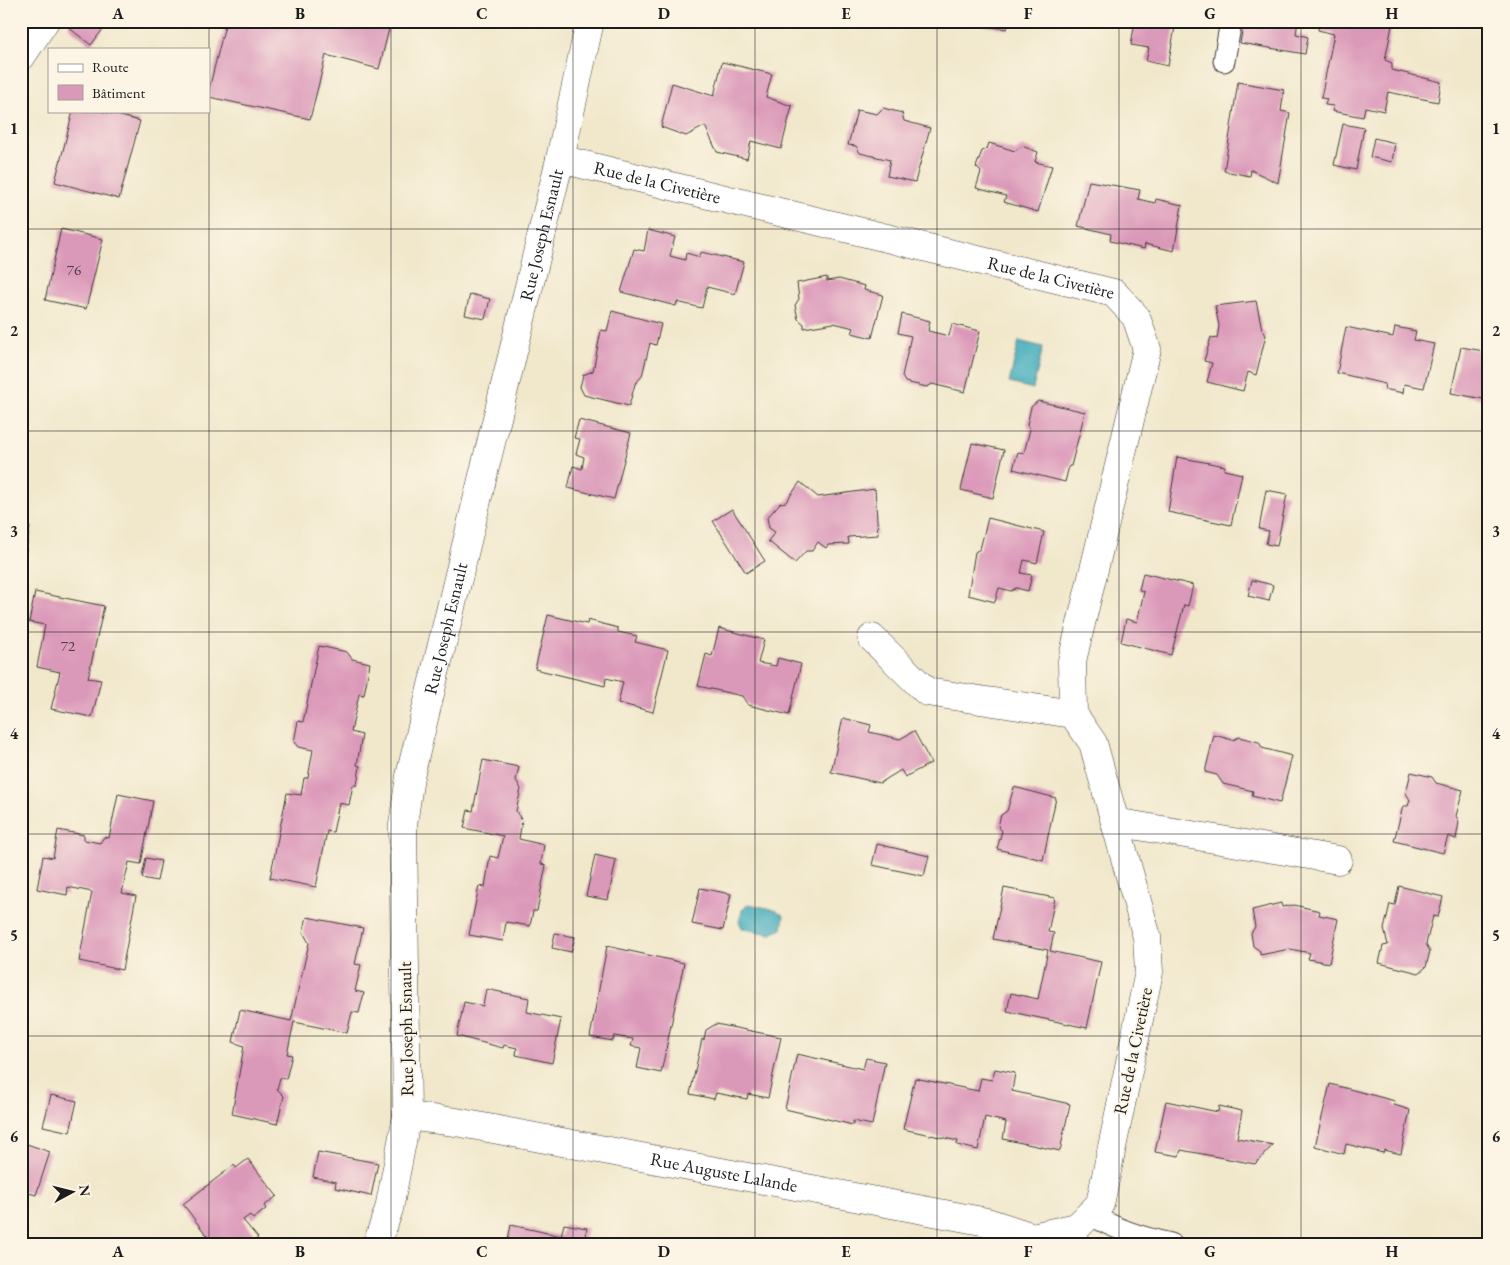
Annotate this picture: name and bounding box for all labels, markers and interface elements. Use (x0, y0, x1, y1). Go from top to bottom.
text: A (111, 3, 124, 24)
text: B (295, 3, 305, 24)
text: C (476, 3, 488, 24)
text: D (658, 3, 670, 24)
text: E (841, 3, 851, 24)
text: F (1024, 3, 1033, 24)
text: G (1204, 3, 1216, 24)
text: H (1386, 3, 1399, 24)
legend (48, 48, 210, 112)
text: Route (92, 57, 129, 76)
text: Bâtiment (92, 83, 146, 102)
text: 1 (10, 118, 18, 139)
text: 1 (1492, 118, 1500, 139)
street label: Rue de la Civetière (592, 156, 723, 208)
street label: Rue Joseph Esnault (514, 166, 568, 303)
street label: Rue de la Civetière (985, 251, 1117, 304)
house number: 76 (67, 260, 81, 279)
text: 2 (10, 320, 19, 341)
text: 2 (1492, 320, 1501, 341)
text: 3 (10, 521, 18, 542)
text: 3 (1492, 521, 1500, 542)
street label: Rue Joseph Esnault (418, 560, 473, 697)
house number: 72 (61, 636, 76, 655)
text: 4 (10, 723, 19, 744)
text: 4 (1492, 723, 1501, 744)
text: 5 (10, 925, 18, 946)
text: 5 (1492, 925, 1500, 946)
street label: Rue Joseph Esnault (393, 961, 418, 1097)
street label: Rue de la Civetière (1108, 985, 1157, 1117)
text: 6 (10, 1126, 19, 1147)
text: 6 (1492, 1126, 1501, 1147)
street label: Rue Auguste Lalande (649, 1147, 800, 1197)
north arrow (48, 1168, 98, 1218)
text: N (75, 1184, 95, 1198)
text: A (111, 1241, 124, 1262)
text: B (295, 1241, 305, 1262)
text: C (476, 1241, 488, 1262)
text: D (658, 1241, 670, 1262)
text: E (841, 1241, 851, 1262)
text: F (1024, 1241, 1033, 1262)
text: G (1204, 1241, 1216, 1262)
text: H (1386, 1241, 1399, 1262)

